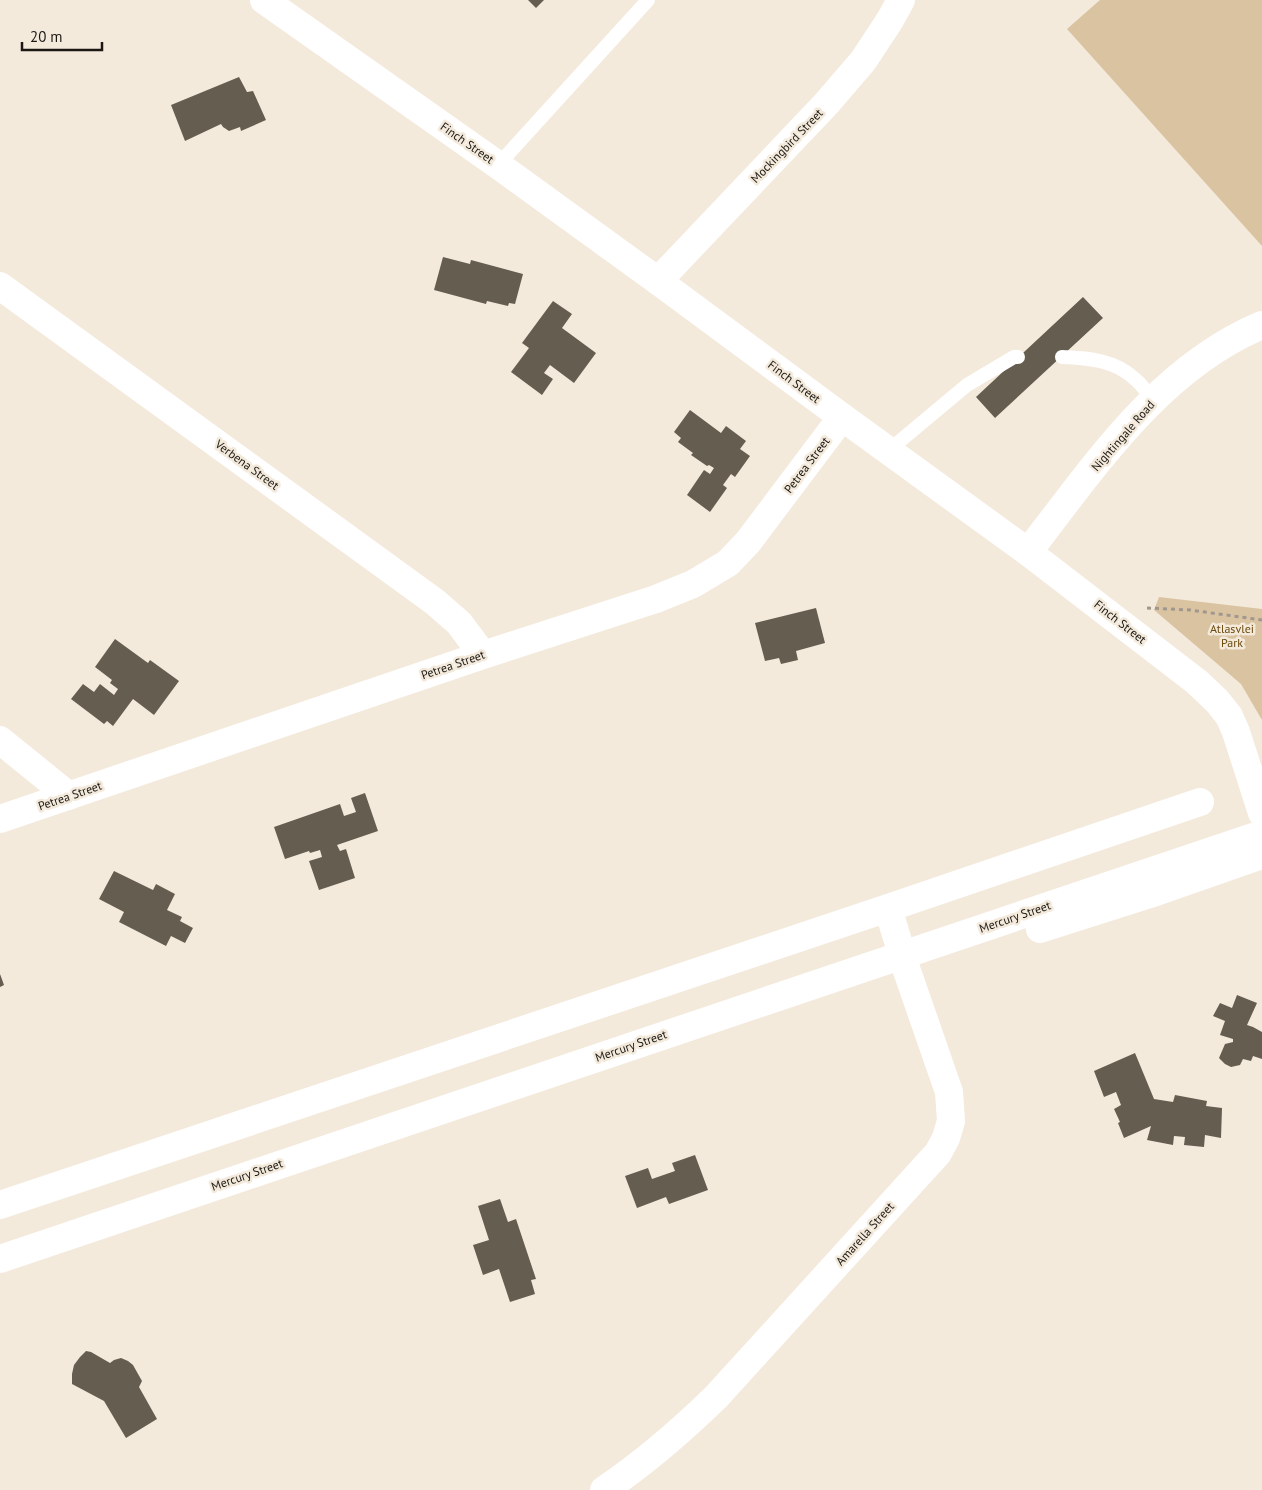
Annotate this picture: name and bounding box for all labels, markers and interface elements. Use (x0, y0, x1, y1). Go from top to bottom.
scale bar (22, 20, 102, 52)
text: 20 m (30, 27, 63, 46)
street label: Mockingbird Street (747, 105, 826, 186)
street label: Finch Street (438, 119, 497, 166)
street label: Finch Street (765, 357, 823, 406)
street label: Nightingale Road (1088, 397, 1157, 474)
street label: Petrea Street (781, 434, 833, 496)
street label: Verbena Street (212, 436, 282, 493)
street label: Finch Street (1091, 597, 1149, 647)
park label: Atlasvlei Park (1210, 621, 1254, 650)
street label: Petrea Street (419, 647, 487, 682)
street label: Petrea Street (36, 778, 104, 813)
street label: Mercury Street (977, 897, 1053, 936)
street label: Mercury Street (593, 1026, 669, 1065)
street label: Mercury Street (209, 1155, 285, 1194)
street label: Amarella Street (832, 1199, 897, 1268)

